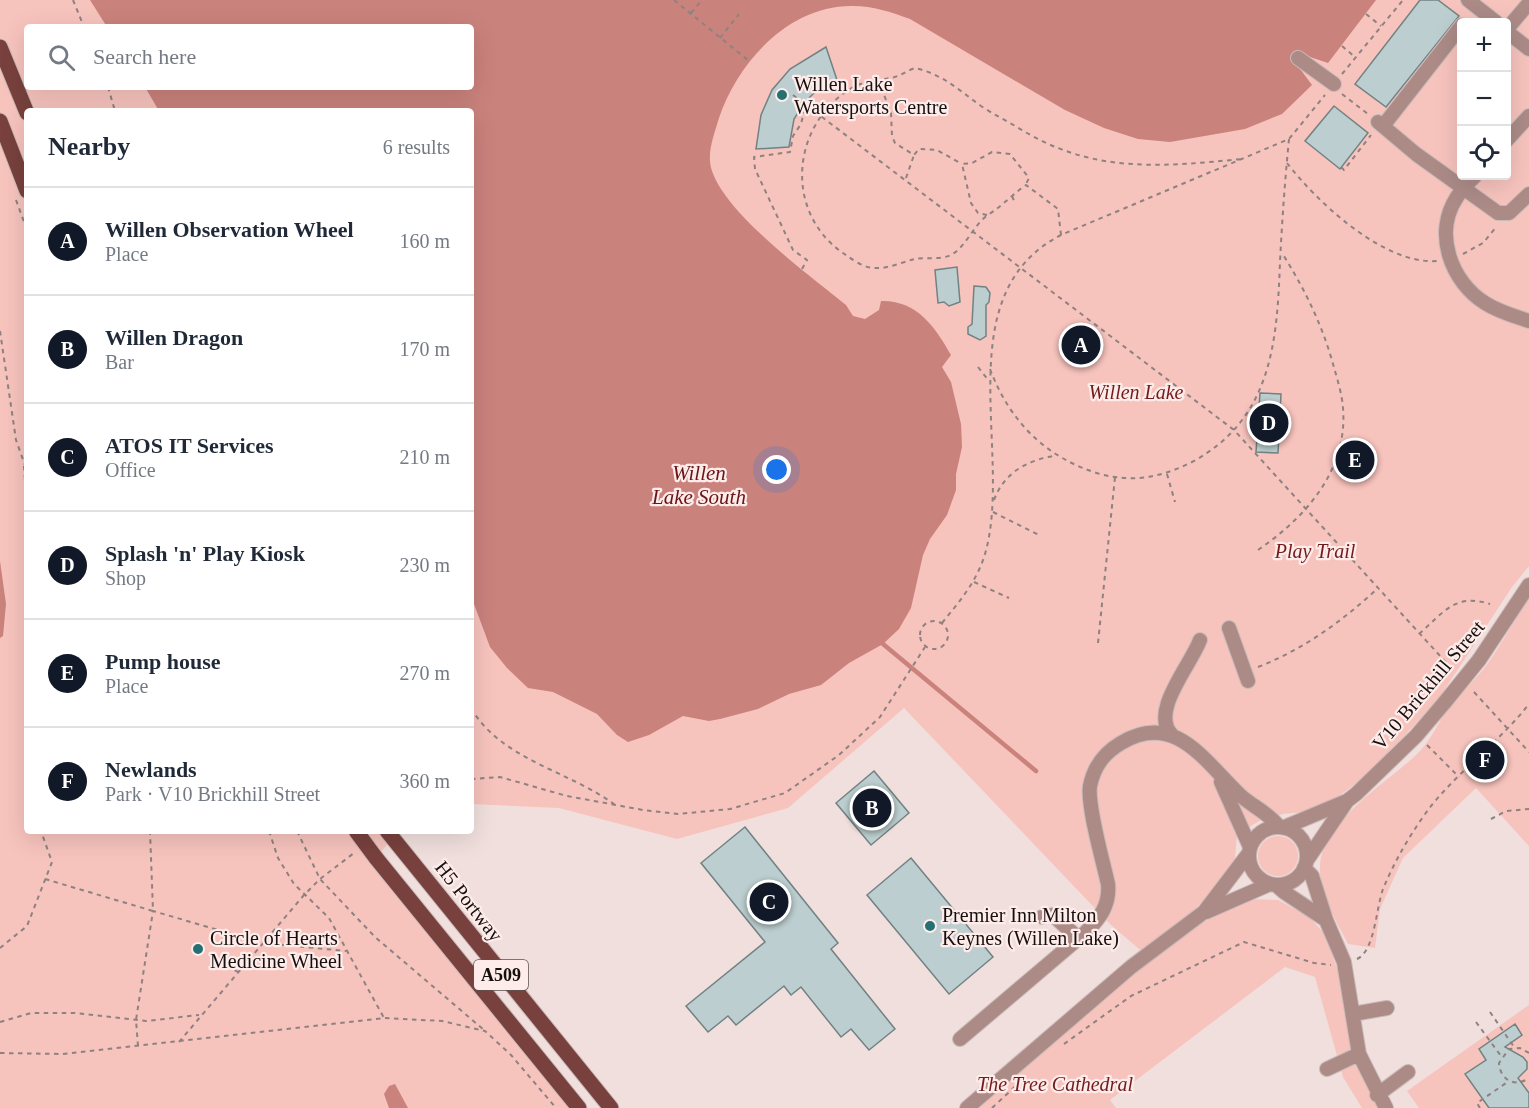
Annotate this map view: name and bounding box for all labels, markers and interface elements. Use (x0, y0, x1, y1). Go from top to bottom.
map controls (1457, 18, 1511, 180)
button: + (1457, 18, 1511, 72)
search box (24, 24, 474, 90)
icon: search (45, 41, 78, 74)
text: Search here (93, 44, 196, 69)
button: − (1457, 72, 1511, 126)
place label: Willen Lake Watersports Centre (794, 73, 947, 119)
marker: Willen Lake Watersports Centre (775, 88, 789, 102)
button: locate (1457, 126, 1511, 180)
text: Nearby (48, 132, 130, 161)
text: 6 results (383, 136, 450, 158)
text: Willen Observation Wheel (105, 217, 354, 242)
text: A (60, 230, 75, 252)
text: 160 m (399, 230, 450, 252)
text: Place (105, 243, 148, 265)
pin: A (1062, 322, 1100, 368)
text: Willen Dragon (105, 325, 243, 350)
text: B (61, 338, 74, 360)
text: 170 m (399, 338, 450, 360)
text: Bar (105, 351, 134, 373)
park label: Willen Lake (1089, 381, 1184, 403)
pin: D (1250, 400, 1288, 446)
text: ATOS IT Services (105, 433, 274, 458)
pin: E (1336, 438, 1374, 482)
text: C (60, 446, 75, 468)
text: 210 m (399, 446, 450, 468)
your location (762, 455, 791, 484)
text: Office (105, 459, 156, 481)
water label: Willen Lake South (651, 461, 746, 509)
park label: Play Trail (1274, 540, 1356, 563)
text: Splash 'n' Play Kiosk (105, 541, 305, 566)
text: D (60, 554, 75, 576)
text: 230 m (399, 554, 450, 576)
text: Shop (105, 567, 146, 589)
street label: V10 Brickhill Street (1367, 615, 1489, 754)
text: Pump house (105, 649, 221, 674)
text: E (61, 662, 74, 684)
text: 270 m (399, 662, 450, 684)
text: Place (105, 675, 148, 697)
pin: F (1466, 738, 1504, 783)
text: Newlands (105, 757, 197, 782)
text: F (61, 770, 74, 792)
text: 360 m (399, 770, 450, 792)
text: Park · V10 Brickhill Street (105, 783, 320, 805)
pin: B (852, 786, 892, 830)
street label: H5 Portway (430, 856, 507, 946)
pin: C (750, 880, 788, 924)
place label: Premier Inn Milton Keynes (Willen Lake) (942, 904, 1119, 950)
marker: Premier Inn Milton Keynes (Willen Lake) (923, 919, 937, 933)
place label: Circle of Hearts Medicine Wheel (210, 927, 343, 972)
marker: Circle of Hearts Medicine Wheel (191, 942, 205, 956)
road number: A509 (474, 960, 528, 990)
park label: The Tree Cathedral (977, 1073, 1133, 1095)

